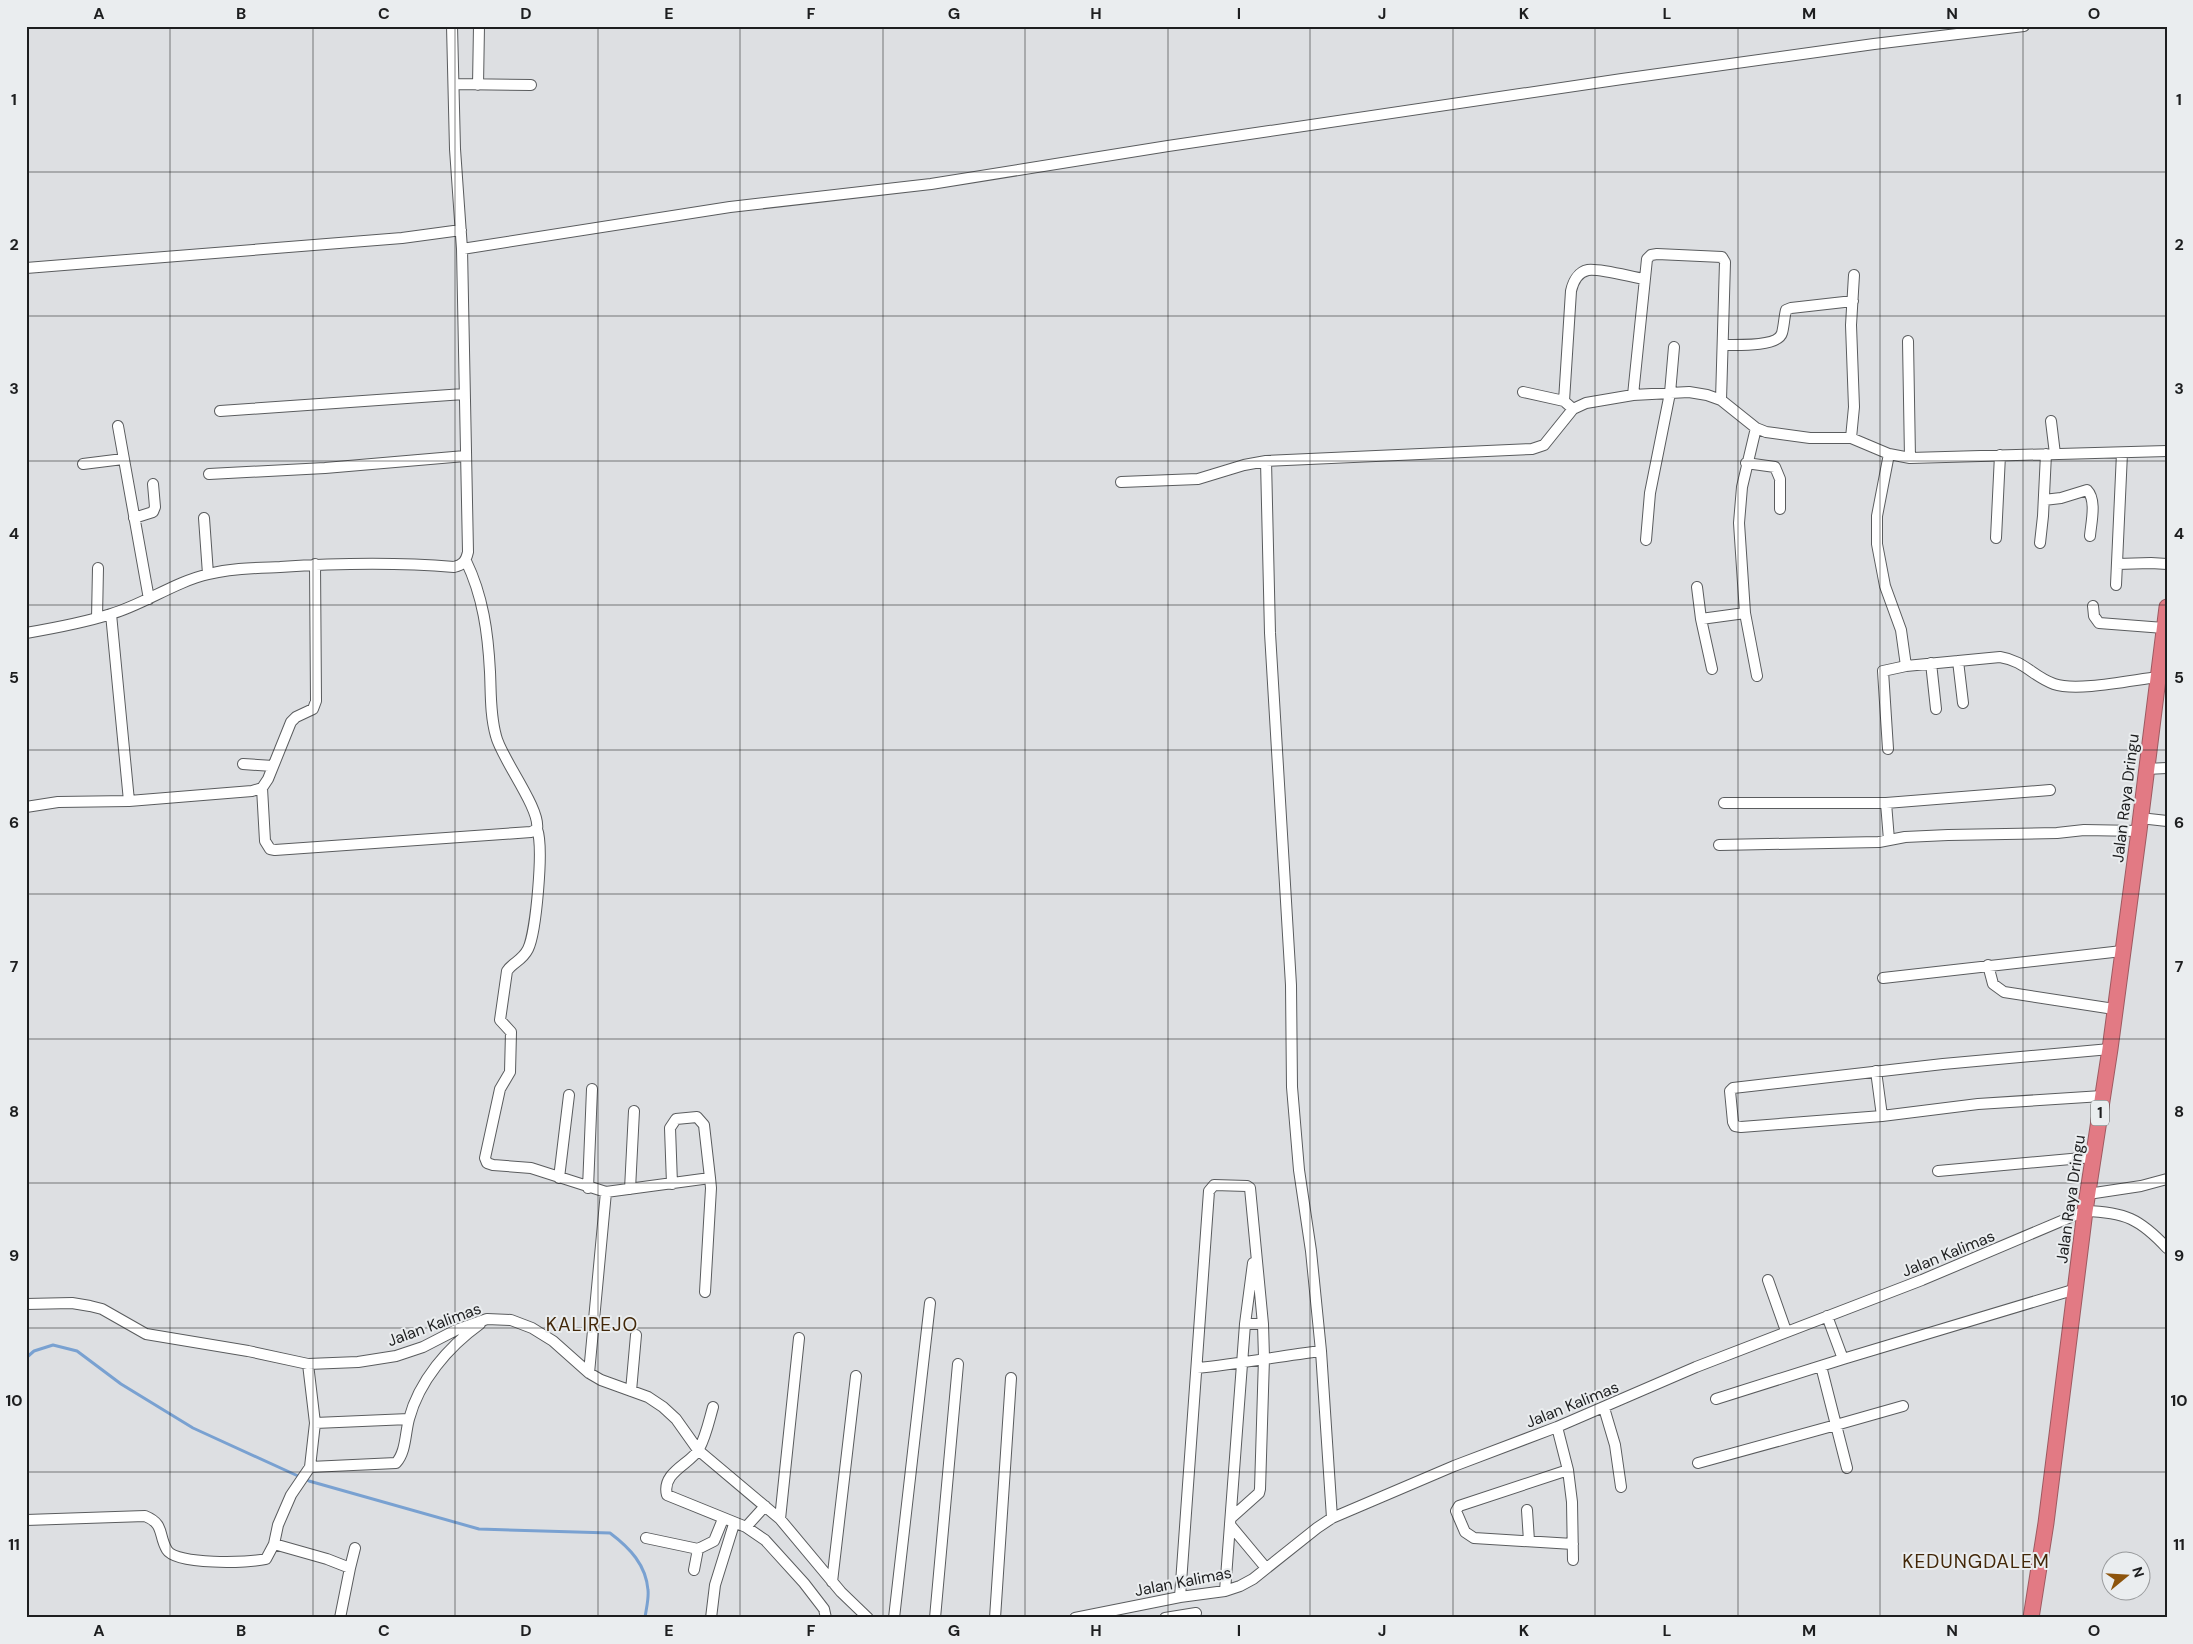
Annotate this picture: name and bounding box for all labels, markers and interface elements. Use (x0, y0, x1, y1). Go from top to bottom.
text: A (93, 3, 105, 24)
text: B (236, 3, 246, 24)
text: C (378, 3, 390, 24)
text: D (520, 3, 532, 24)
text: E (664, 3, 674, 24)
text: F (807, 3, 816, 24)
text: G (948, 3, 960, 24)
text: H (1090, 3, 1102, 24)
text: I (1237, 3, 1241, 24)
text: J (1378, 3, 1386, 24)
text: K (1519, 3, 1530, 24)
text: L (1663, 3, 1672, 24)
text: M (1802, 3, 1816, 24)
text: N (1946, 3, 1958, 24)
text: O (2088, 3, 2100, 24)
text: 1 (11, 89, 17, 110)
text: 1 (2176, 89, 2182, 110)
text: 2 (9, 234, 19, 255)
text: 2 (2174, 234, 2184, 255)
text: 3 (9, 378, 19, 399)
text: 3 (2174, 378, 2184, 399)
text: 4 (9, 523, 19, 544)
text: 4 (2174, 523, 2184, 544)
text: 5 (9, 667, 19, 688)
text: 5 (2174, 667, 2184, 688)
street label: Jalan Raya Dringu (2107, 732, 2144, 864)
text: 6 (9, 812, 19, 833)
text: 6 (2174, 812, 2184, 833)
text: 7 (10, 956, 19, 977)
text: 7 (2175, 956, 2184, 977)
road number: 1 (2091, 1100, 2109, 1126)
text: 8 (9, 1101, 19, 1122)
text: 8 (2174, 1101, 2184, 1122)
street label: Jalan Raya Dringu (2051, 1133, 2090, 1265)
street label: Jalan Kalimas (1899, 1225, 1998, 1282)
text: 9 (9, 1245, 19, 1266)
text: 9 (2174, 1245, 2184, 1266)
street label: Jalan Kalimas (384, 1298, 484, 1351)
district label: KALIREJO (546, 1312, 638, 1337)
street label: Jalan Kalimas (1523, 1376, 1622, 1433)
text: 10 (5, 1390, 23, 1411)
text: 10 (2170, 1390, 2188, 1411)
text: 11 (8, 1534, 20, 1555)
text: 11 (2173, 1534, 2185, 1555)
district label: KEDUNGDALEM (1902, 1549, 2050, 1574)
north arrow (2100, 1552, 2150, 1602)
street label: Jalan Kalimas (1133, 1562, 1233, 1601)
text: N (2128, 1564, 2149, 1580)
text: A (93, 1620, 105, 1641)
text: B (236, 1620, 246, 1641)
text: C (378, 1620, 390, 1641)
text: D (520, 1620, 532, 1641)
text: E (664, 1620, 674, 1641)
text: F (807, 1620, 816, 1641)
text: G (948, 1620, 960, 1641)
text: H (1090, 1620, 1102, 1641)
text: I (1237, 1620, 1241, 1641)
text: J (1378, 1620, 1386, 1641)
text: K (1519, 1620, 1530, 1641)
text: L (1663, 1620, 1672, 1641)
text: M (1802, 1620, 1816, 1641)
text: N (1946, 1620, 1958, 1641)
text: O (2088, 1620, 2100, 1641)

